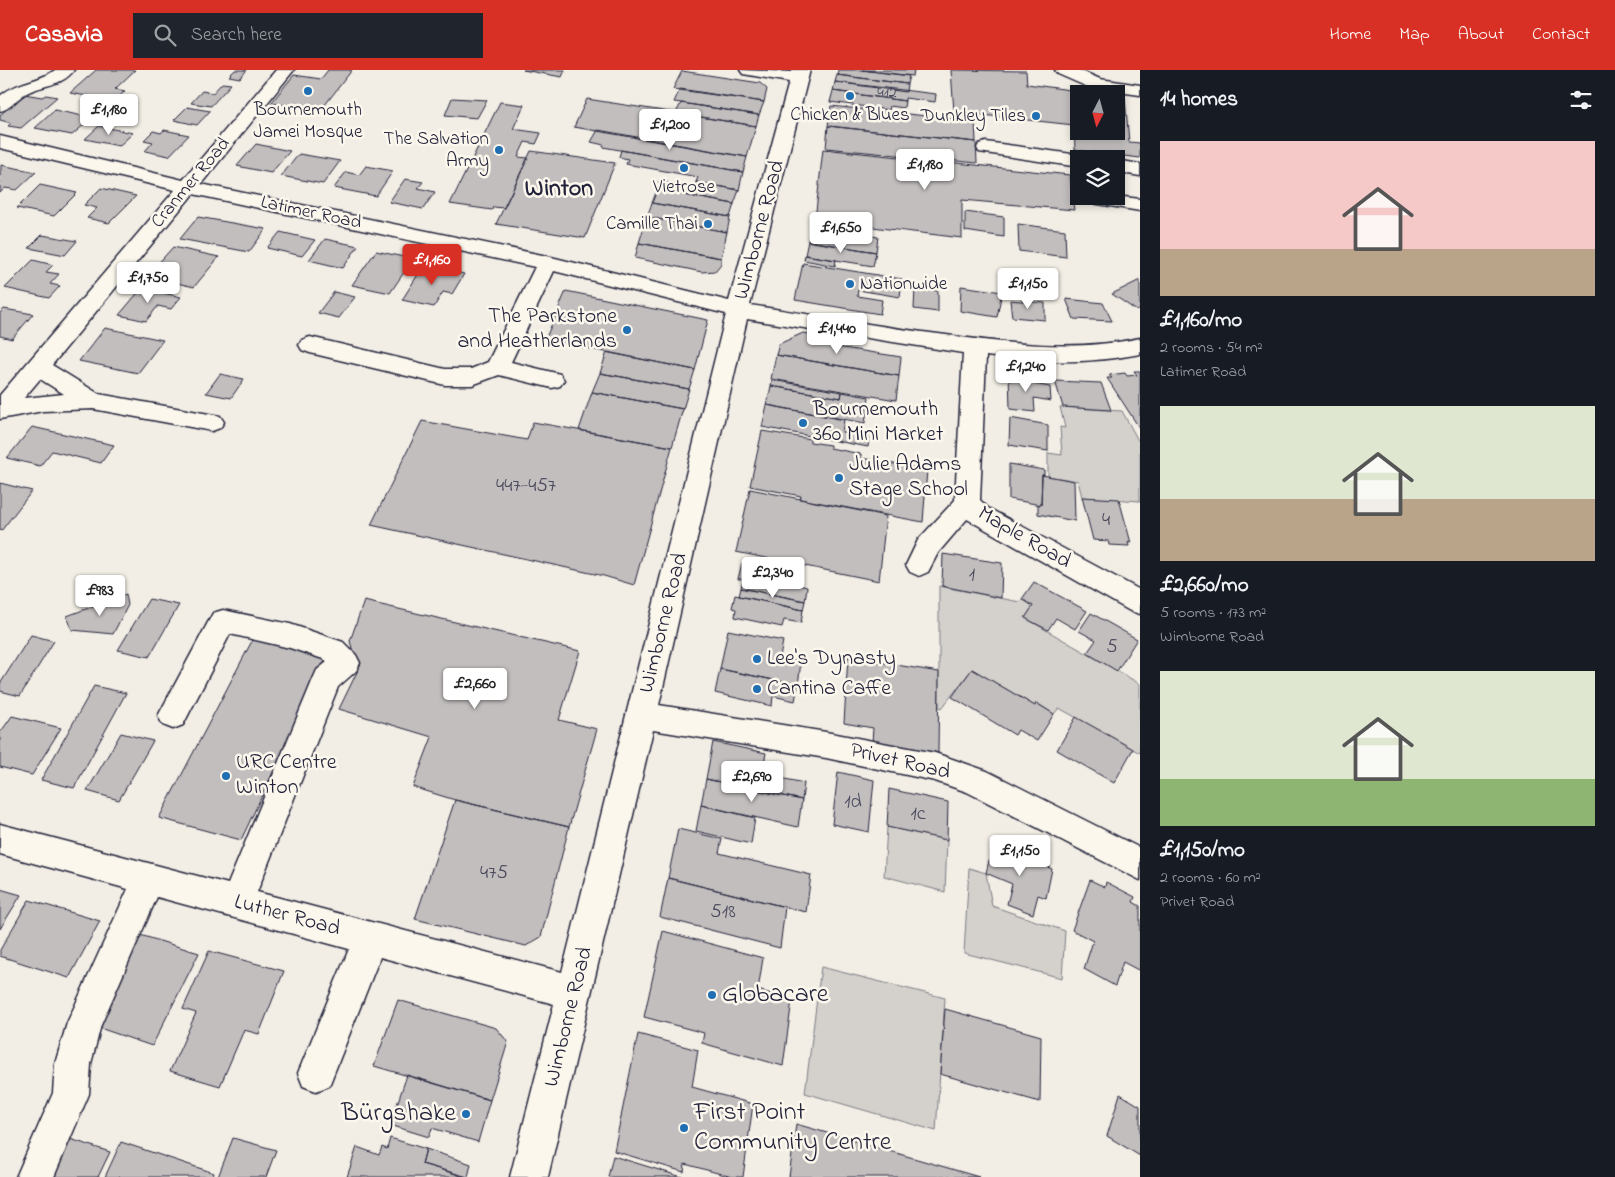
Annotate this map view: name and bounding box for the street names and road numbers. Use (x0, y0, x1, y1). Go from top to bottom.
street label: Cranmer Road (145, 131, 237, 234)
street label: Wimborne Road (726, 157, 794, 303)
street label: Latimer Road (258, 189, 364, 237)
street label: Maple Road (971, 498, 1077, 578)
street label: Wimborne Road (631, 550, 697, 696)
street label: Privet Road (847, 735, 953, 789)
street label: Luther Road (230, 887, 344, 945)
street label: Wimborne Road (536, 944, 602, 1090)

